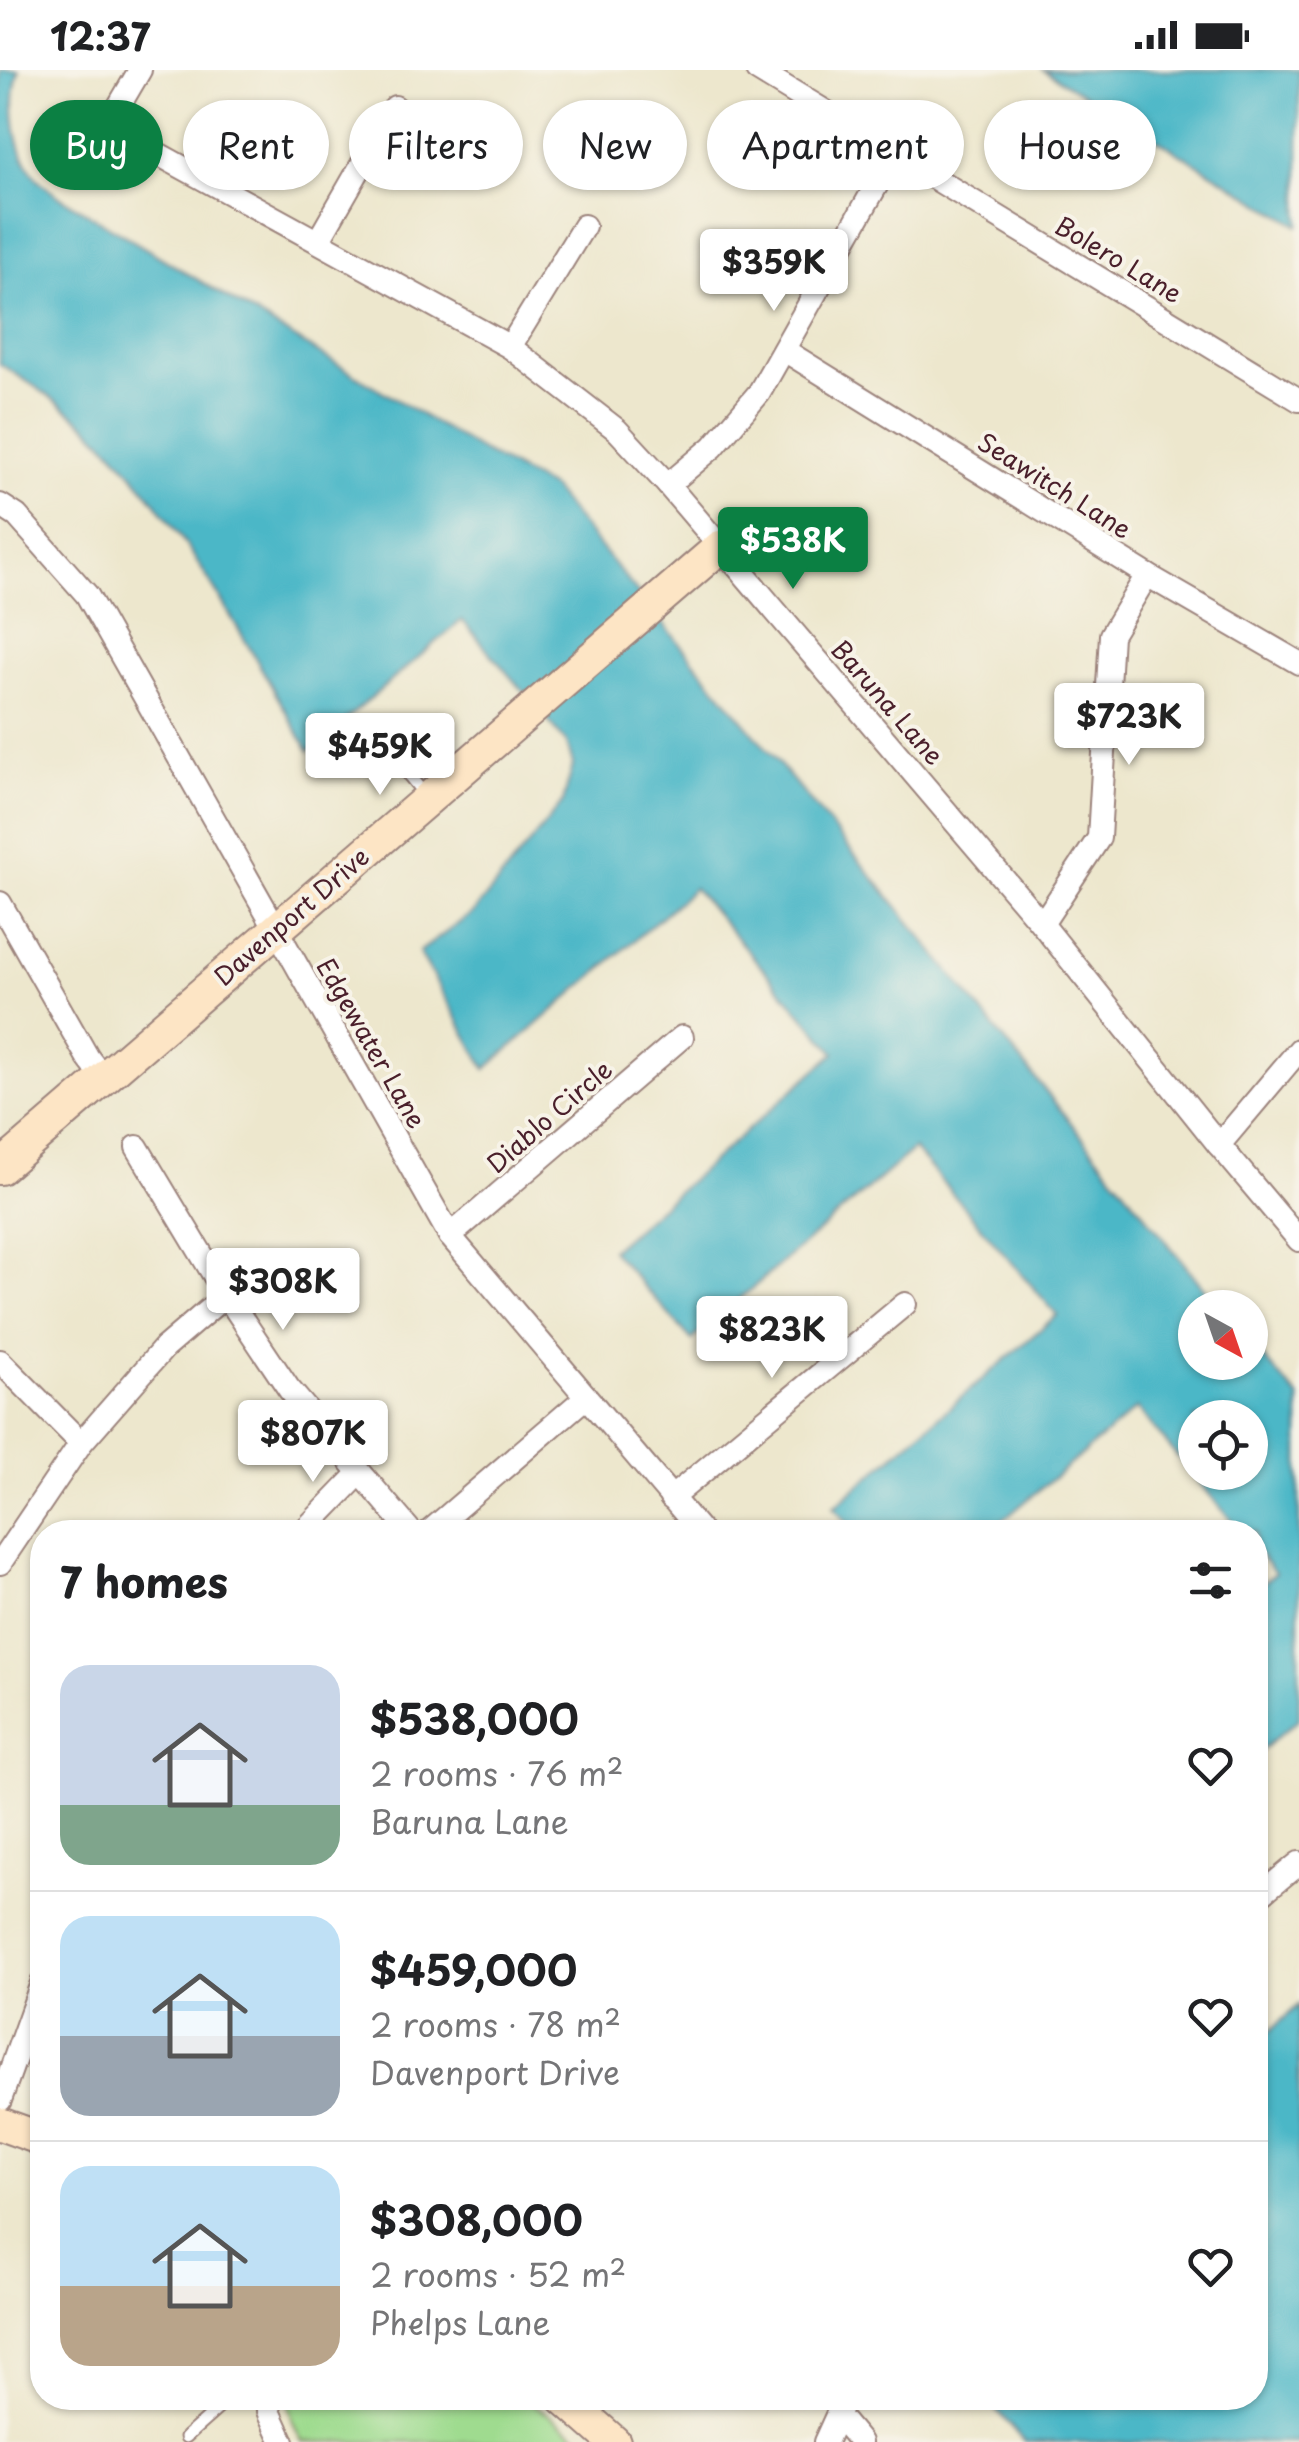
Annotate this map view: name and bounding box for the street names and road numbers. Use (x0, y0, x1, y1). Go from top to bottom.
street label: Bolero Lane (1048, 206, 1190, 312)
street label: Seawitch Lane (971, 423, 1139, 547)
street label: Baruna Lane (823, 631, 953, 773)
street label: Davenport Drive (205, 838, 377, 994)
street label: Edgewater Lane (308, 951, 436, 1135)
street label: Diablo Circle (478, 1050, 620, 1182)

